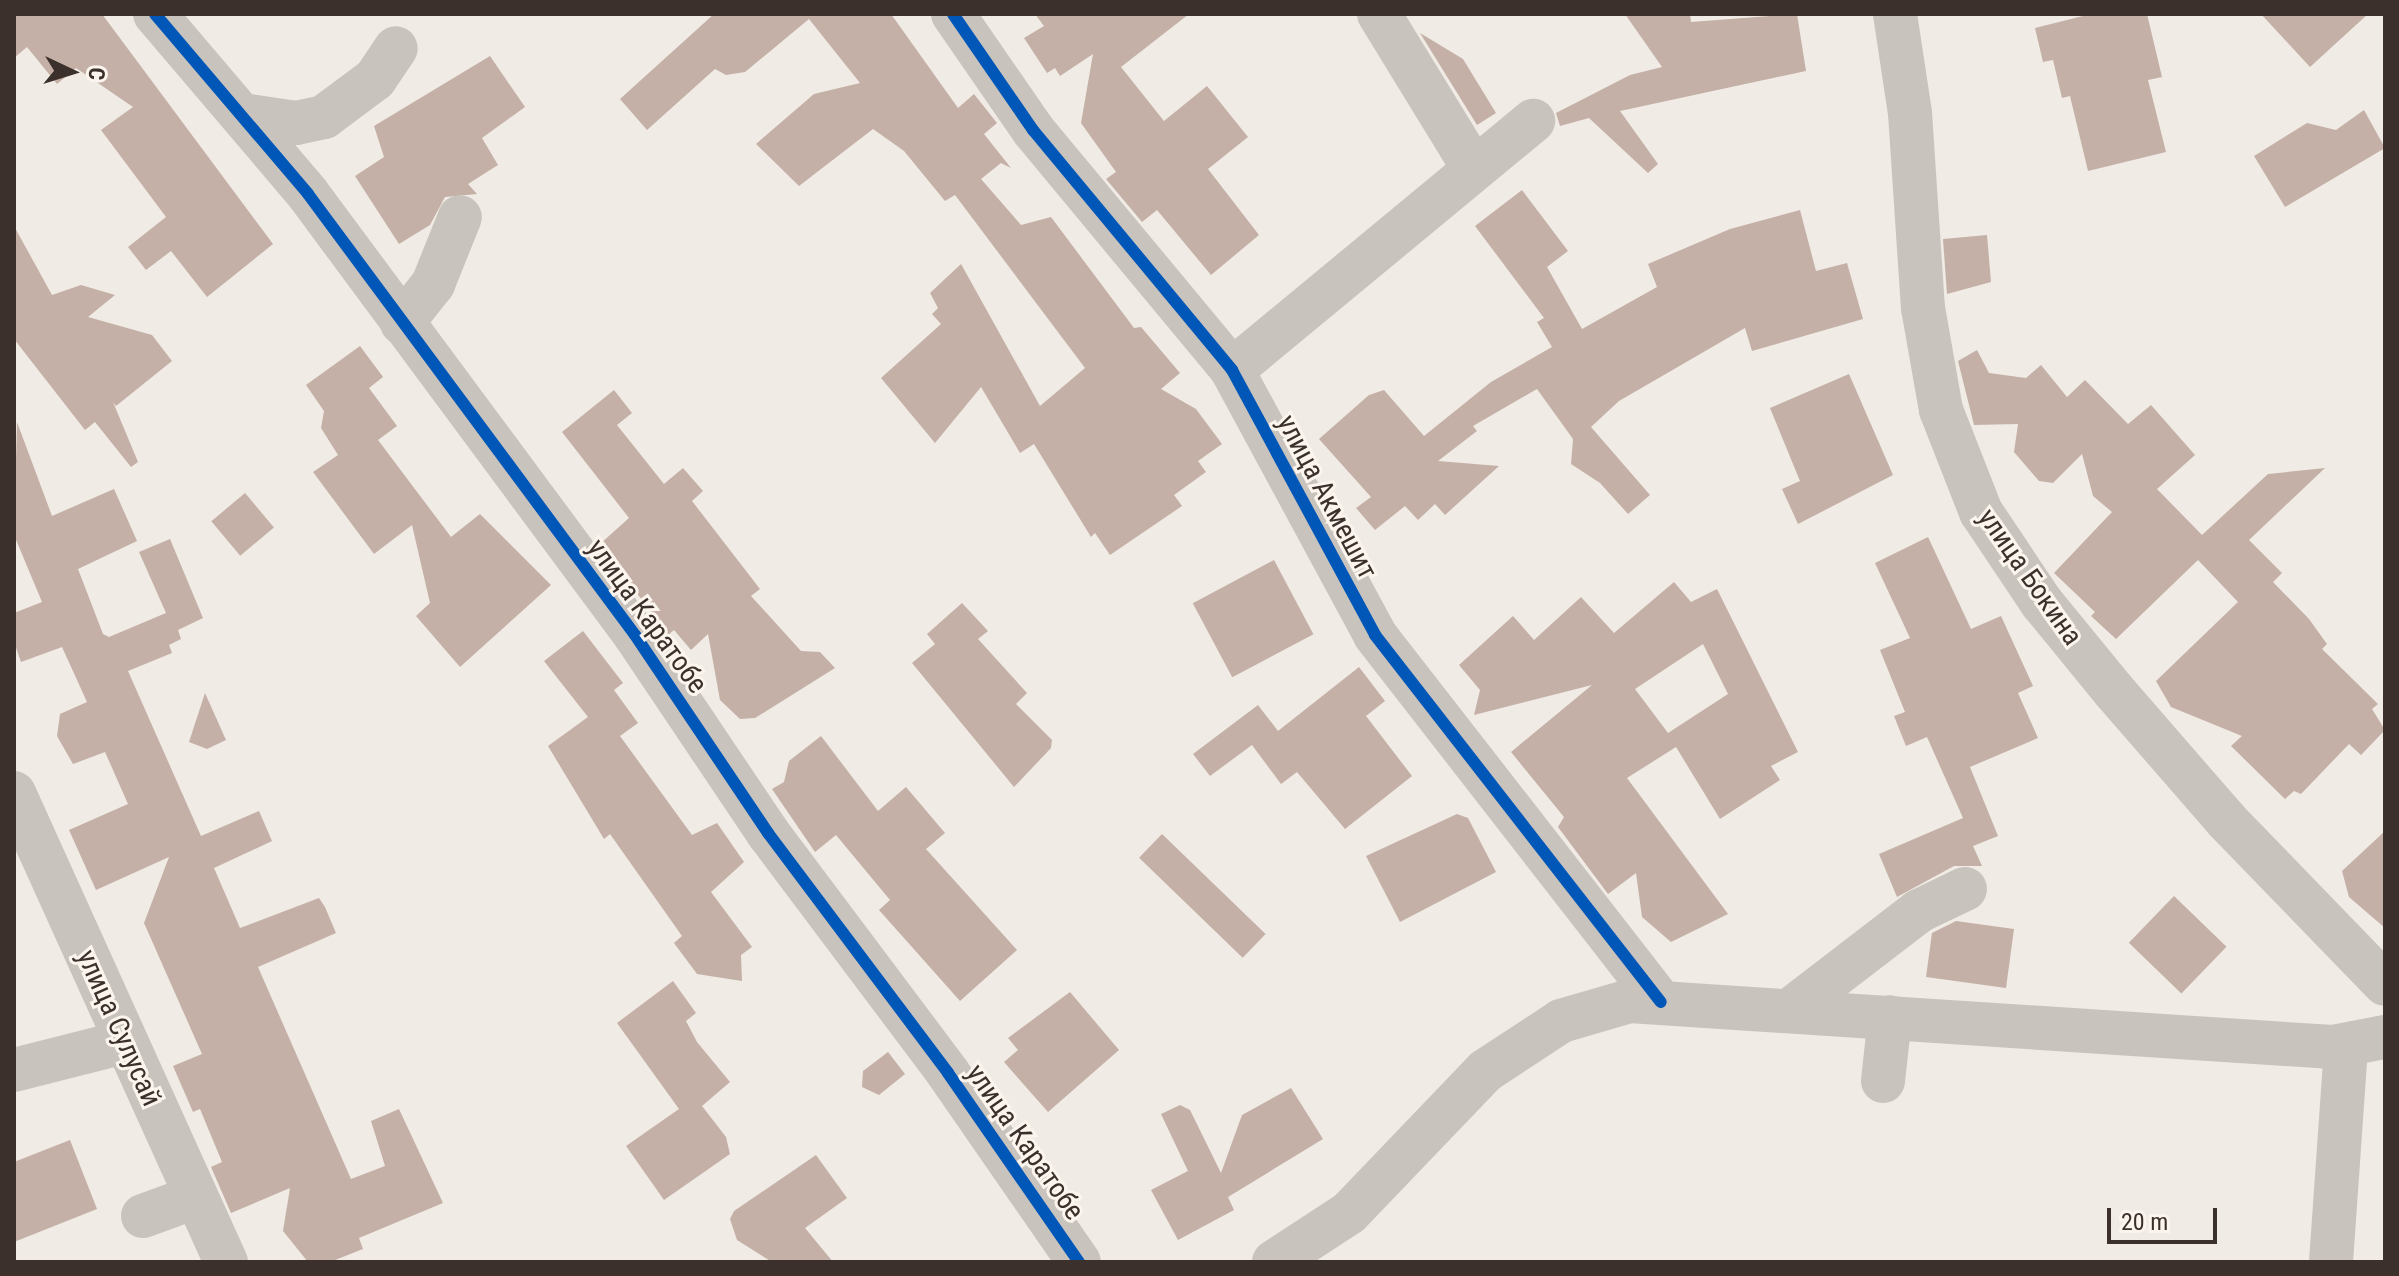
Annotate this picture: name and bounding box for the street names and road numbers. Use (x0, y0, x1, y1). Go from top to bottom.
street label: улица Акмешит (1270, 409, 1384, 585)
street label: улица Бокина (1971, 502, 2089, 652)
street label: улица Каратобе (580, 532, 714, 700)
street label: улица Сулусай (70, 945, 168, 1111)
street label: улица Каратобе (959, 1058, 1091, 1226)

